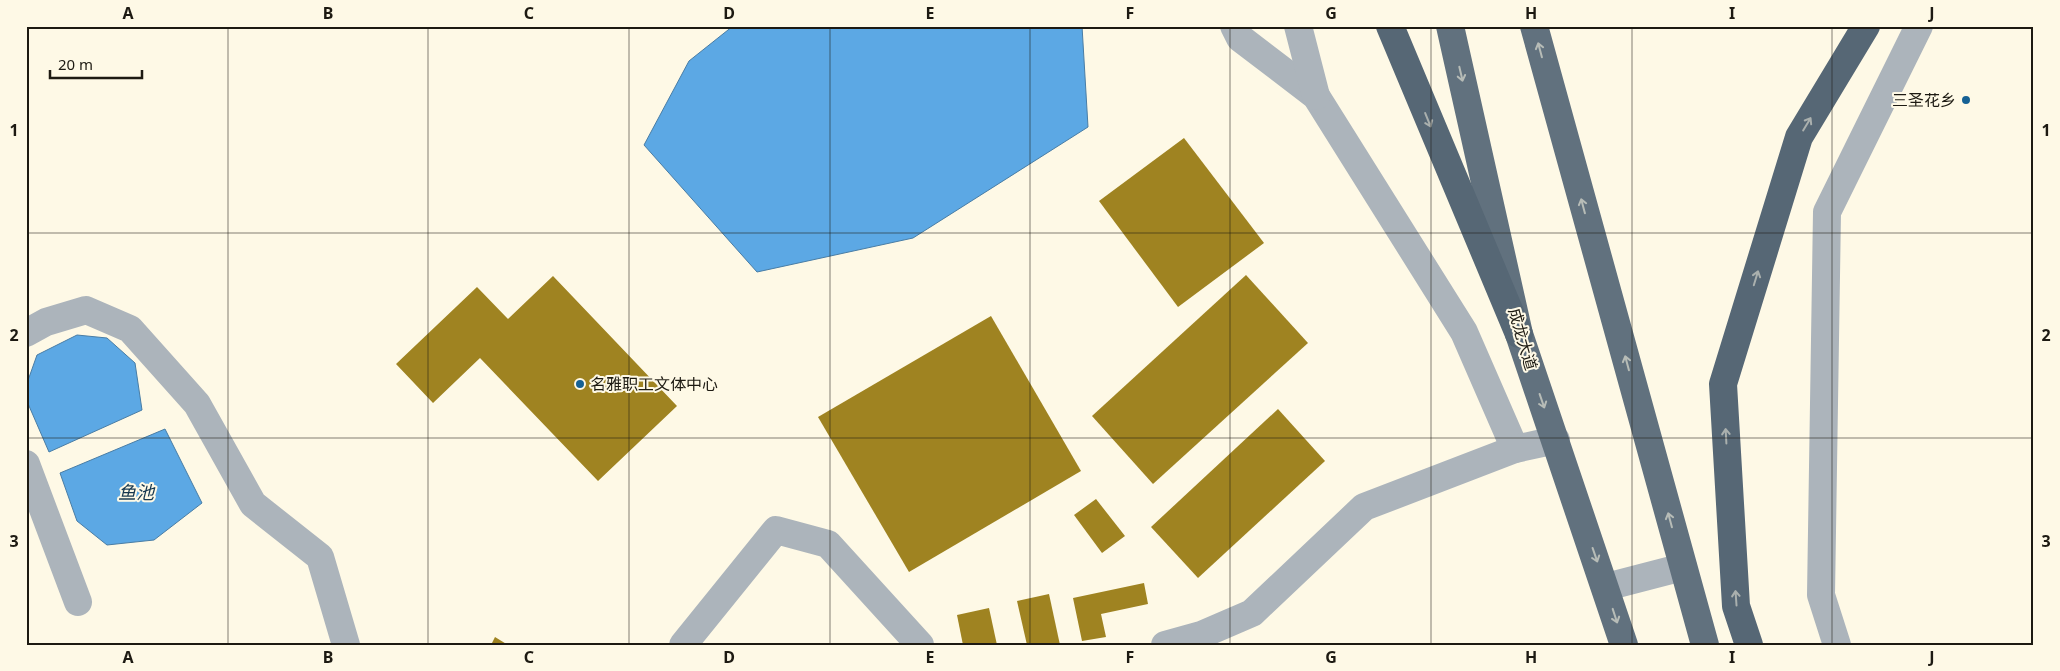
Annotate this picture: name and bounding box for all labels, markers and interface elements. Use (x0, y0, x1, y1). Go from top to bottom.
text: A (122, 2, 134, 24)
text: B (323, 2, 333, 24)
text: C (524, 2, 534, 24)
text: D (723, 2, 735, 24)
text: E (926, 2, 935, 24)
text: F (1126, 2, 1134, 24)
text: G (1325, 2, 1337, 24)
text: H (1525, 2, 1537, 24)
text: I (1729, 2, 1735, 24)
text: J (1927, 2, 1935, 24)
one-way arrow (1535, 42, 1545, 58)
scale bar (50, 48, 142, 80)
text: 20 m (58, 54, 93, 74)
one-way arrow (1457, 65, 1466, 81)
place label: 三圣花乡 (1892, 89, 1956, 111)
marker: 三圣花乡 (1960, 94, 1972, 106)
one-way arrow (1424, 112, 1433, 127)
one-way arrow (1802, 118, 1812, 132)
text: 1 (9, 119, 19, 141)
text: 1 (2041, 119, 2051, 141)
one-way arrow (1578, 199, 1588, 215)
one-way arrow (1751, 271, 1761, 287)
street label: 成龙大道 (1504, 305, 1542, 373)
text: 2 (9, 324, 19, 346)
text: 2 (2041, 324, 2051, 346)
one-way arrow (1621, 355, 1631, 371)
place label: 名雅职工文体中心 (590, 373, 718, 395)
marker: 名雅职工文体中心 (574, 378, 586, 390)
one-way arrow (1538, 393, 1548, 409)
one-way arrow (1722, 428, 1731, 444)
water label: 鱼池 (118, 480, 156, 504)
one-way arrow (1664, 512, 1674, 528)
text: 3 (9, 530, 19, 552)
text: 3 (2041, 530, 2051, 552)
one-way arrow (1591, 546, 1600, 562)
one-way arrow (1731, 590, 1740, 606)
one-way arrow (1611, 607, 1621, 623)
text: A (122, 646, 134, 668)
text: B (323, 646, 333, 668)
text: C (524, 646, 534, 668)
text: D (723, 646, 735, 668)
text: E (926, 646, 935, 668)
text: F (1126, 646, 1134, 668)
text: G (1325, 646, 1337, 668)
text: H (1525, 646, 1537, 668)
text: I (1729, 646, 1735, 668)
text: J (1927, 646, 1935, 668)

